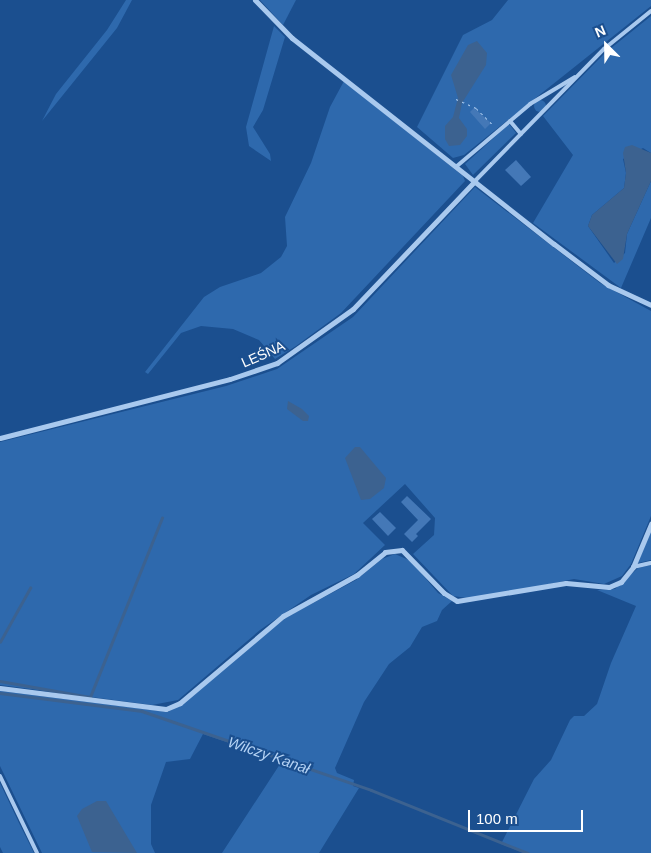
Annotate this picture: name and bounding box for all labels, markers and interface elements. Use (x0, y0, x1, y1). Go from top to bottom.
north arrow (581, 20, 631, 70)
text: N (592, 22, 608, 41)
street label: LEŚNA (239, 337, 287, 371)
water label: Wilczy Kanał (226, 733, 312, 777)
scale bar (471, 800, 586, 832)
text: 100 m (476, 810, 518, 827)

